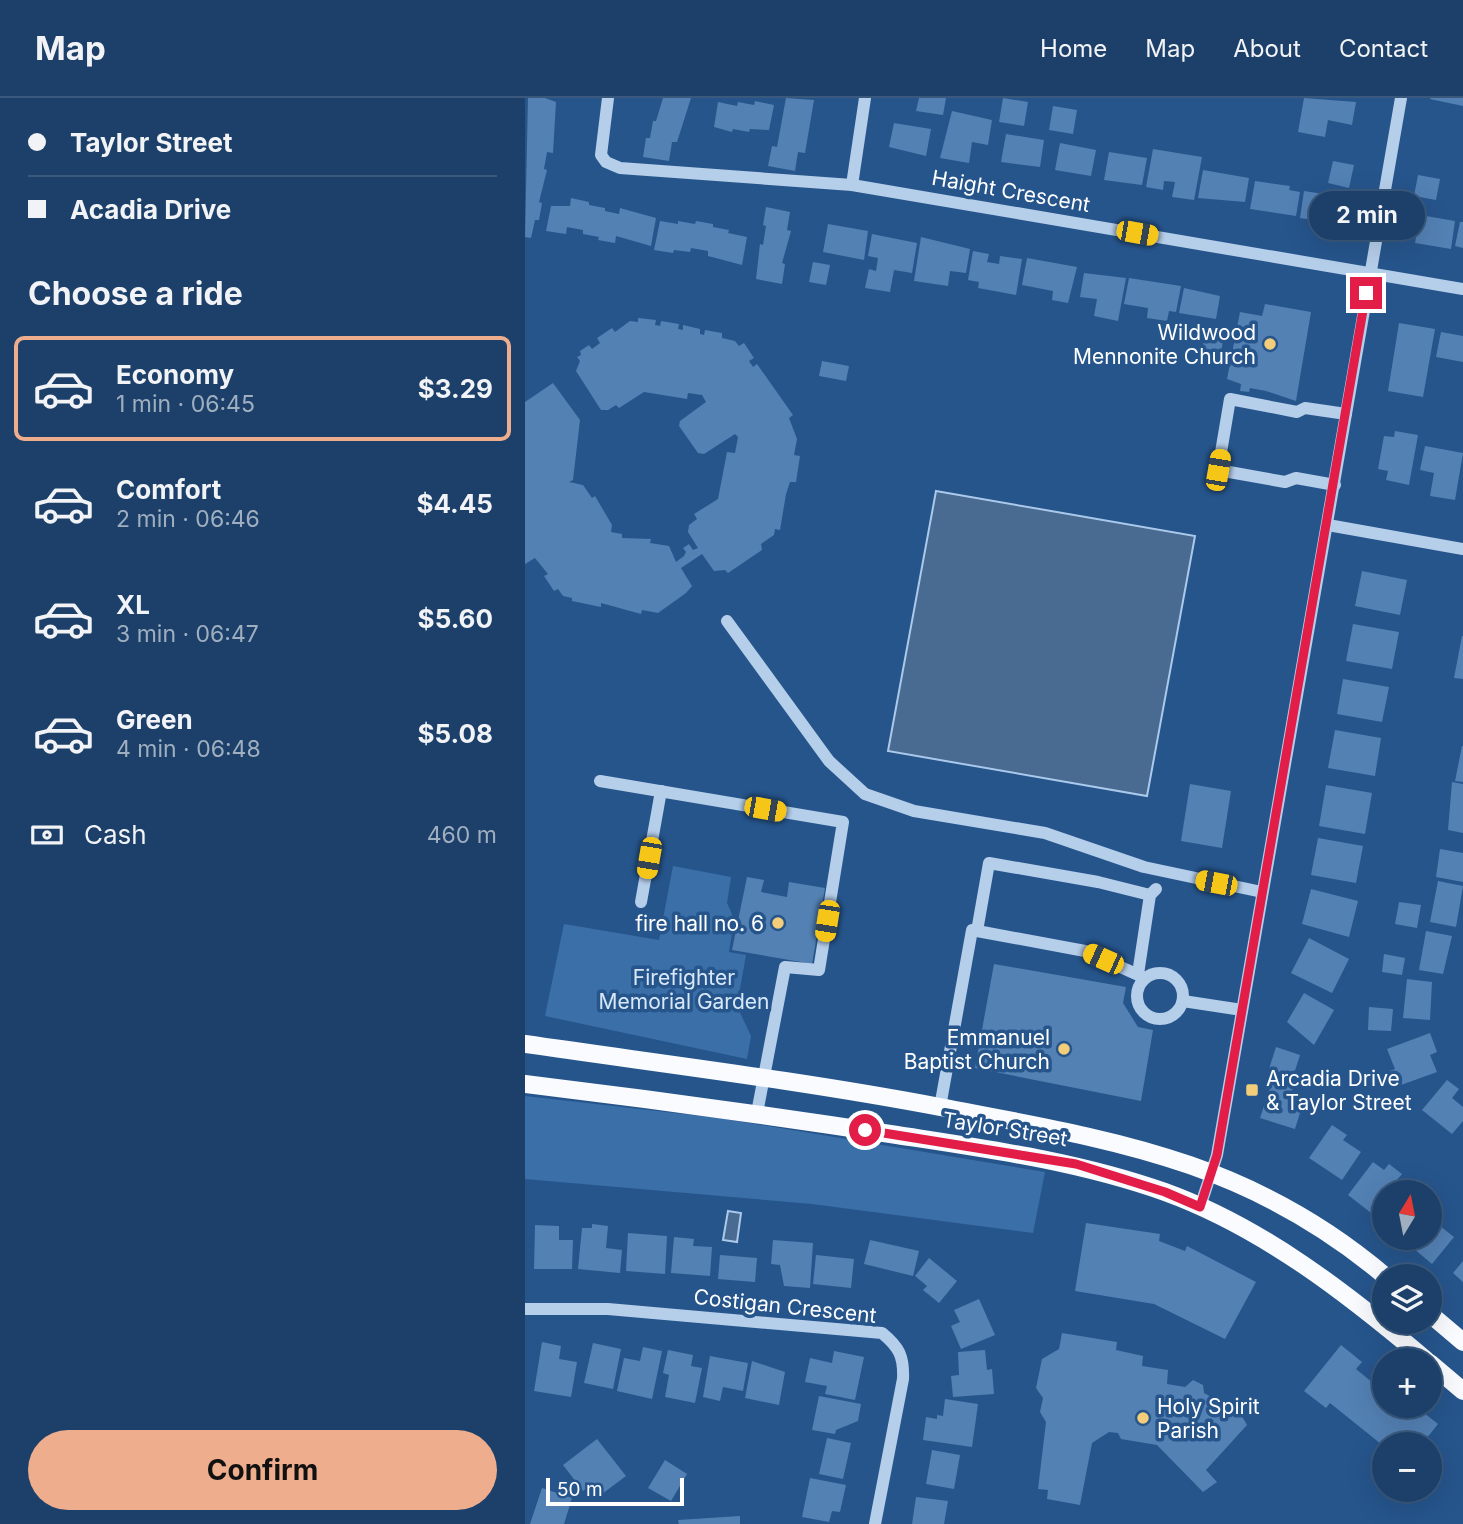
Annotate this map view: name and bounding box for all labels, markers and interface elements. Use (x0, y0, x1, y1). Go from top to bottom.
text: Map (35, 28, 106, 68)
text: Home (1040, 34, 1107, 63)
text: Map (1145, 34, 1195, 63)
text: About (1233, 34, 1301, 63)
text: Contact (1339, 34, 1428, 63)
text: Taylor Street (70, 127, 233, 158)
street label: Haight Crescent (930, 165, 1092, 217)
callout: 2 min (1308, 192, 1424, 240)
text: Acadia Drive (70, 194, 231, 225)
text: 2 min (1336, 201, 1398, 229)
car (1115, 219, 1160, 247)
text: Choose a ride (28, 274, 243, 313)
route end (1350, 277, 1382, 309)
place label: Wildwood Mennonite Church (1073, 320, 1256, 369)
marker: Wildwood Mennonite Church (1262, 336, 1278, 352)
icon: car (32, 357, 95, 420)
text: Economy (116, 359, 234, 390)
text: $3.29 (418, 373, 493, 404)
text: 1 min · 06:45 (116, 390, 255, 418)
car (1205, 447, 1232, 493)
icon: car (32, 472, 95, 535)
text: Comfort (116, 474, 221, 505)
text: $4.45 (416, 488, 493, 519)
text: 2 min · 06:46 (116, 505, 260, 533)
icon: car (32, 587, 95, 650)
text: XL (116, 589, 150, 620)
text: $5.60 (418, 603, 493, 634)
text: 3 min · 06:47 (116, 620, 259, 648)
icon: car (32, 702, 95, 765)
text: Green (116, 704, 193, 735)
text: $5.08 (418, 718, 493, 749)
text: 4 min · 06:48 (116, 735, 261, 763)
car (743, 795, 788, 823)
icon: cash (28, 816, 66, 854)
text: Cash (84, 819, 147, 850)
text: 460 m (427, 821, 497, 849)
car (636, 835, 663, 881)
car (1194, 869, 1239, 897)
car (814, 899, 841, 943)
place label: fire hall no. 6 (635, 911, 764, 936)
marker: fire hall no. 6 (770, 915, 786, 931)
car (1080, 941, 1127, 977)
park label: Firefighter Memorial Garden (599, 965, 769, 1014)
place label: Emmanuel Baptist Church (904, 1025, 1050, 1074)
marker: Emmanuel Baptist Church (1056, 1041, 1072, 1057)
place label: Arcadia Drive & Taylor Street (1266, 1066, 1412, 1115)
marker: Arcadia Drive & Taylor Street (1244, 1082, 1260, 1098)
street label: Taylor Street (941, 1107, 1069, 1151)
route start (849, 1114, 881, 1146)
north arrow (1372, 1180, 1442, 1250)
map controls (1372, 1180, 1442, 1502)
button: layers (1372, 1264, 1442, 1334)
street label: Costigan Crescent (692, 1284, 878, 1328)
button: + (1372, 1348, 1442, 1418)
place label: Holy Spirit Parish (1157, 1394, 1260, 1443)
marker: Holy Spirit Parish (1135, 1410, 1151, 1426)
button: Confirm (28, 1430, 497, 1510)
button: − (1372, 1432, 1442, 1502)
scale bar (546, 1475, 684, 1507)
text: 50 m (557, 1478, 603, 1501)

